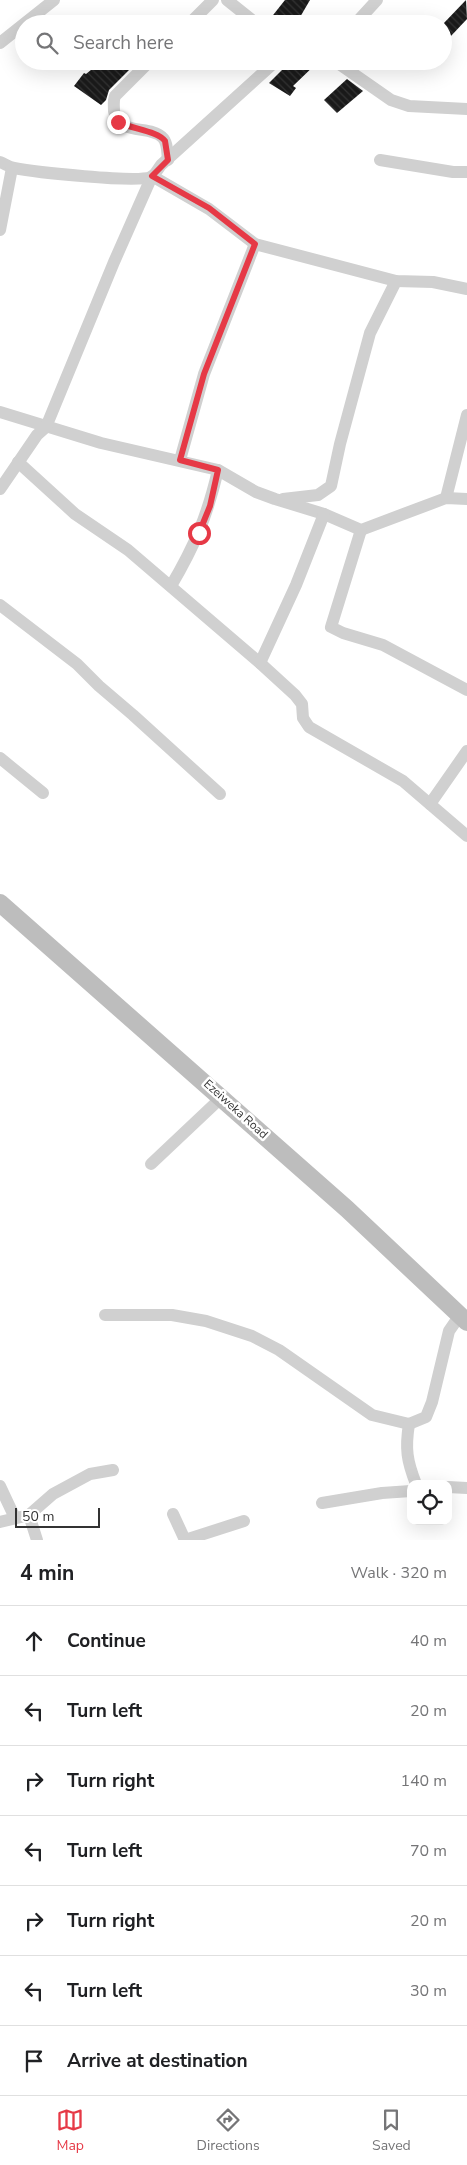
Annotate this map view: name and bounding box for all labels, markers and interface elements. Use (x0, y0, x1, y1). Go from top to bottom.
search box (15, 15, 452, 70)
icon: search (33, 29, 61, 57)
text: Search here (73, 30, 174, 56)
route end (107, 111, 130, 134)
route start (188, 522, 211, 545)
street label: Ezeiweka Road (200, 1076, 272, 1142)
map controls (407, 1480, 452, 1525)
button: locate (407, 1480, 452, 1525)
scale bar (15, 1505, 100, 1528)
text: 50 m (22, 1507, 54, 1526)
text: 4 min (20, 1559, 74, 1587)
text: Walk · 320 m (351, 1562, 447, 1584)
icon: ahead (20, 1627, 48, 1655)
text: Continue (67, 1628, 146, 1654)
text: 40 m (410, 1630, 447, 1652)
icon: left (20, 1697, 48, 1725)
text: Turn left (67, 1698, 142, 1724)
text: 20 m (410, 1700, 447, 1722)
icon: right (20, 1767, 48, 1795)
text: Turn right (67, 1768, 154, 1794)
text: 140 m (400, 1770, 447, 1792)
icon: left (20, 1837, 48, 1865)
text: Turn left (67, 1838, 142, 1864)
text: 70 m (410, 1840, 447, 1862)
icon: right (20, 1907, 48, 1935)
text: Turn right (67, 1908, 154, 1934)
text: 20 m (410, 1910, 447, 1932)
icon: left (20, 1977, 48, 2005)
text: Turn left (67, 1978, 142, 2004)
text: 30 m (410, 1980, 447, 2002)
icon: arrive (20, 2047, 48, 2075)
text: Arrive at destination (67, 2048, 248, 2074)
tab: Map (56, 2106, 84, 2155)
tab: Directions (197, 2106, 260, 2155)
tab: Saved (372, 2106, 411, 2155)

